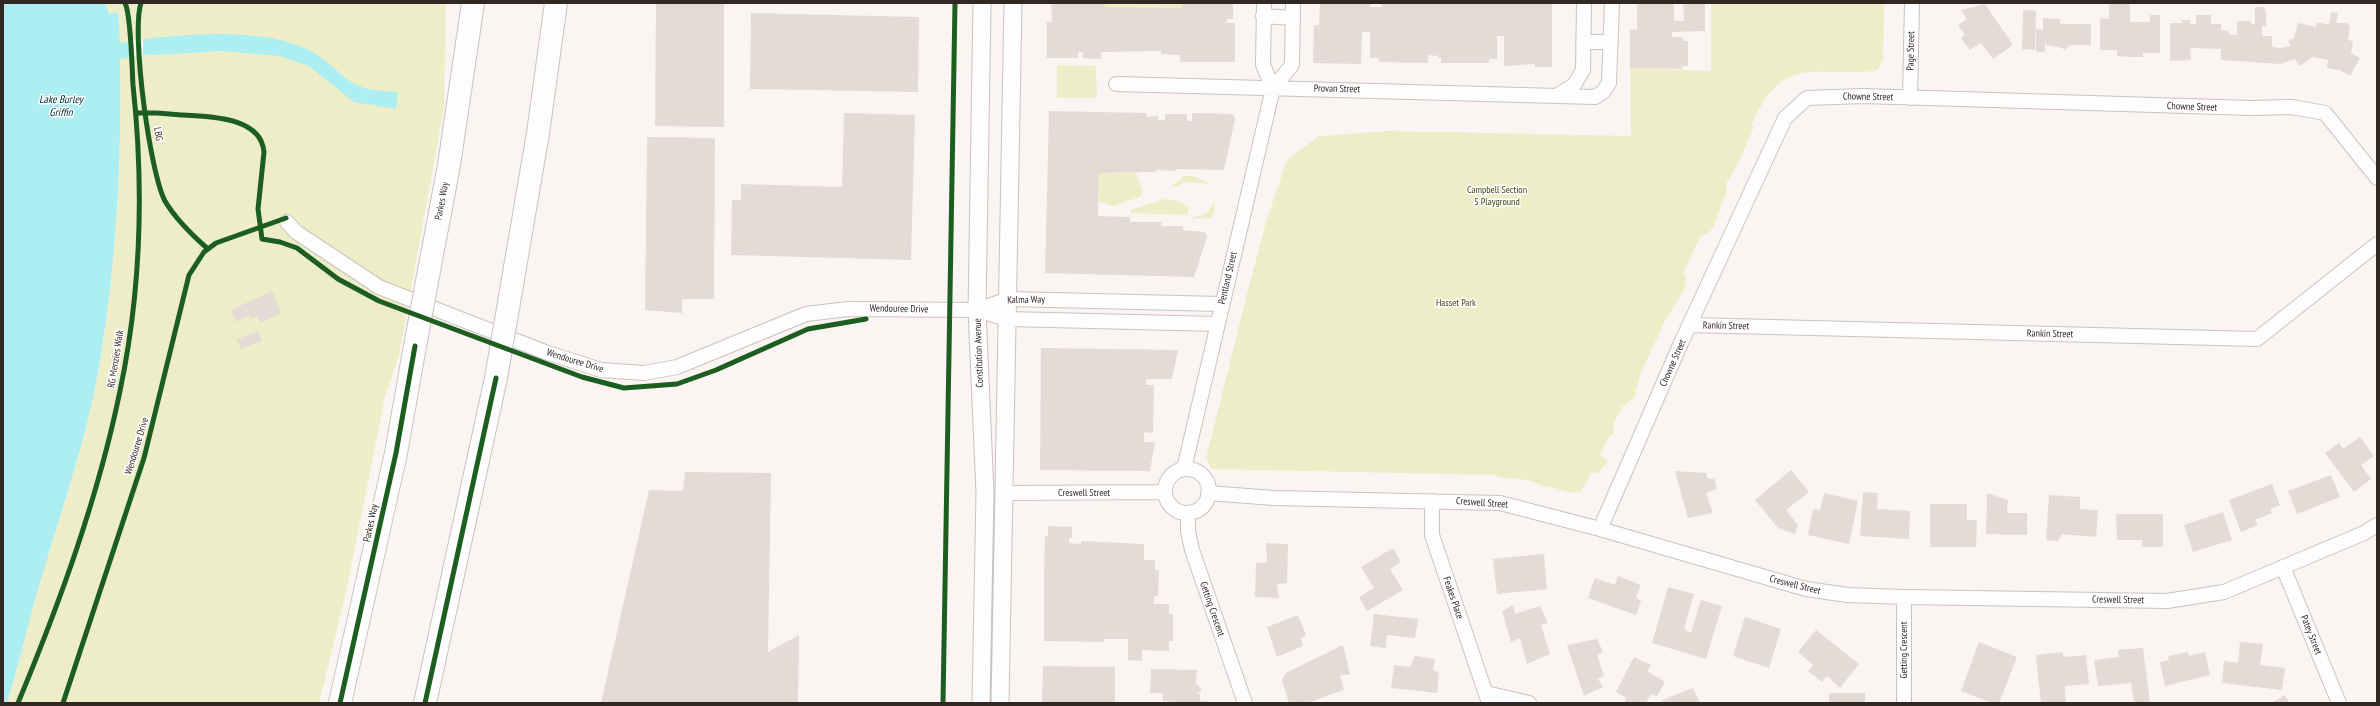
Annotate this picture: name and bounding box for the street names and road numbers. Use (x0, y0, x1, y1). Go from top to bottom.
street label: Page Street (1905, 31, 1917, 71)
street label: Provan Street (1314, 83, 1360, 95)
street label: Chowne Street (1843, 91, 1893, 103)
street label: Chowne Street (2167, 100, 2217, 114)
street label: LBG (151, 126, 165, 142)
street label: Parkes Way (432, 181, 452, 221)
street label: Pentland Street (1216, 251, 1240, 305)
street label: Kalma Way (1007, 294, 1045, 306)
street label: Wendouree Drive (869, 302, 929, 316)
street label: Constitution Avenue (972, 318, 986, 388)
street label: Rankin Street (1703, 320, 1749, 332)
street label: Rankin Street (2027, 328, 2073, 340)
street label: RG Menzies Walk (106, 329, 126, 389)
street label: Chowne Street (1657, 338, 1689, 388)
street label: Wendouree Drive (545, 347, 605, 375)
street label: Wendouree Drive (123, 416, 151, 476)
street label: Creswell Street (1058, 487, 1110, 499)
street label: Creswell Street (1456, 495, 1508, 511)
street label: Parkes Way (361, 503, 381, 543)
street label: Creswell Street (1768, 573, 1822, 597)
street label: Feakes Place (1440, 575, 1466, 621)
street label: Getting Crescent (1197, 580, 1227, 638)
street label: Creswell Street (2092, 594, 2144, 606)
street label: Patey Street (2298, 614, 2324, 656)
street label: Getting Crescent (1898, 622, 1910, 678)

